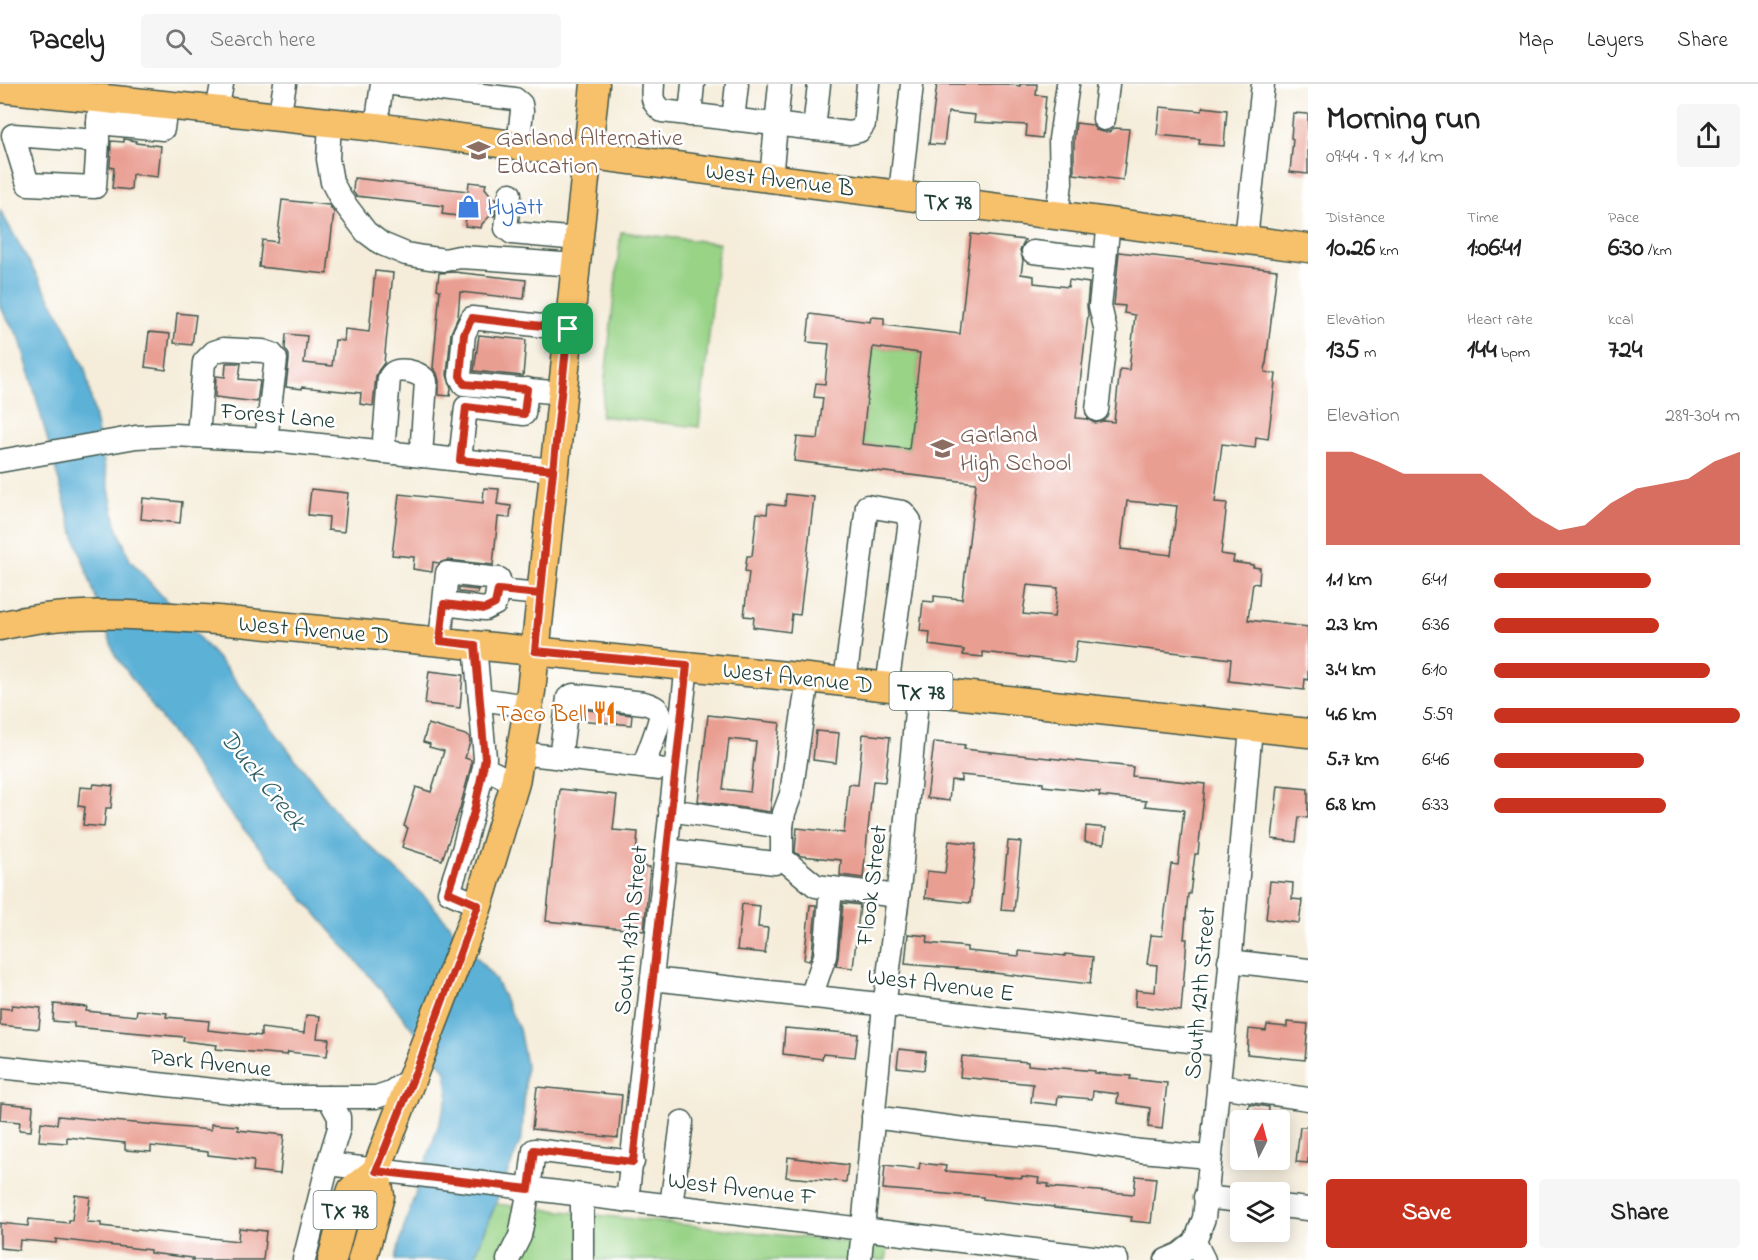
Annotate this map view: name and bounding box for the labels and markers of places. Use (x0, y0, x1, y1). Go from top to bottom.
place label: Garland Alternative Education (496, 122, 683, 185)
school or university icon: Garland Alternative Education (465, 138, 491, 164)
place label: Hyatt (487, 191, 543, 227)
shop icon: Hyatt (456, 193, 482, 219)
pin (542, 303, 593, 354)
place label: Garland High School (960, 419, 1071, 482)
school or university icon: Garland High School (929, 435, 955, 461)
place label: Taco Bell (496, 698, 587, 733)
restaurant icon: Taco Bell (592, 700, 618, 726)

